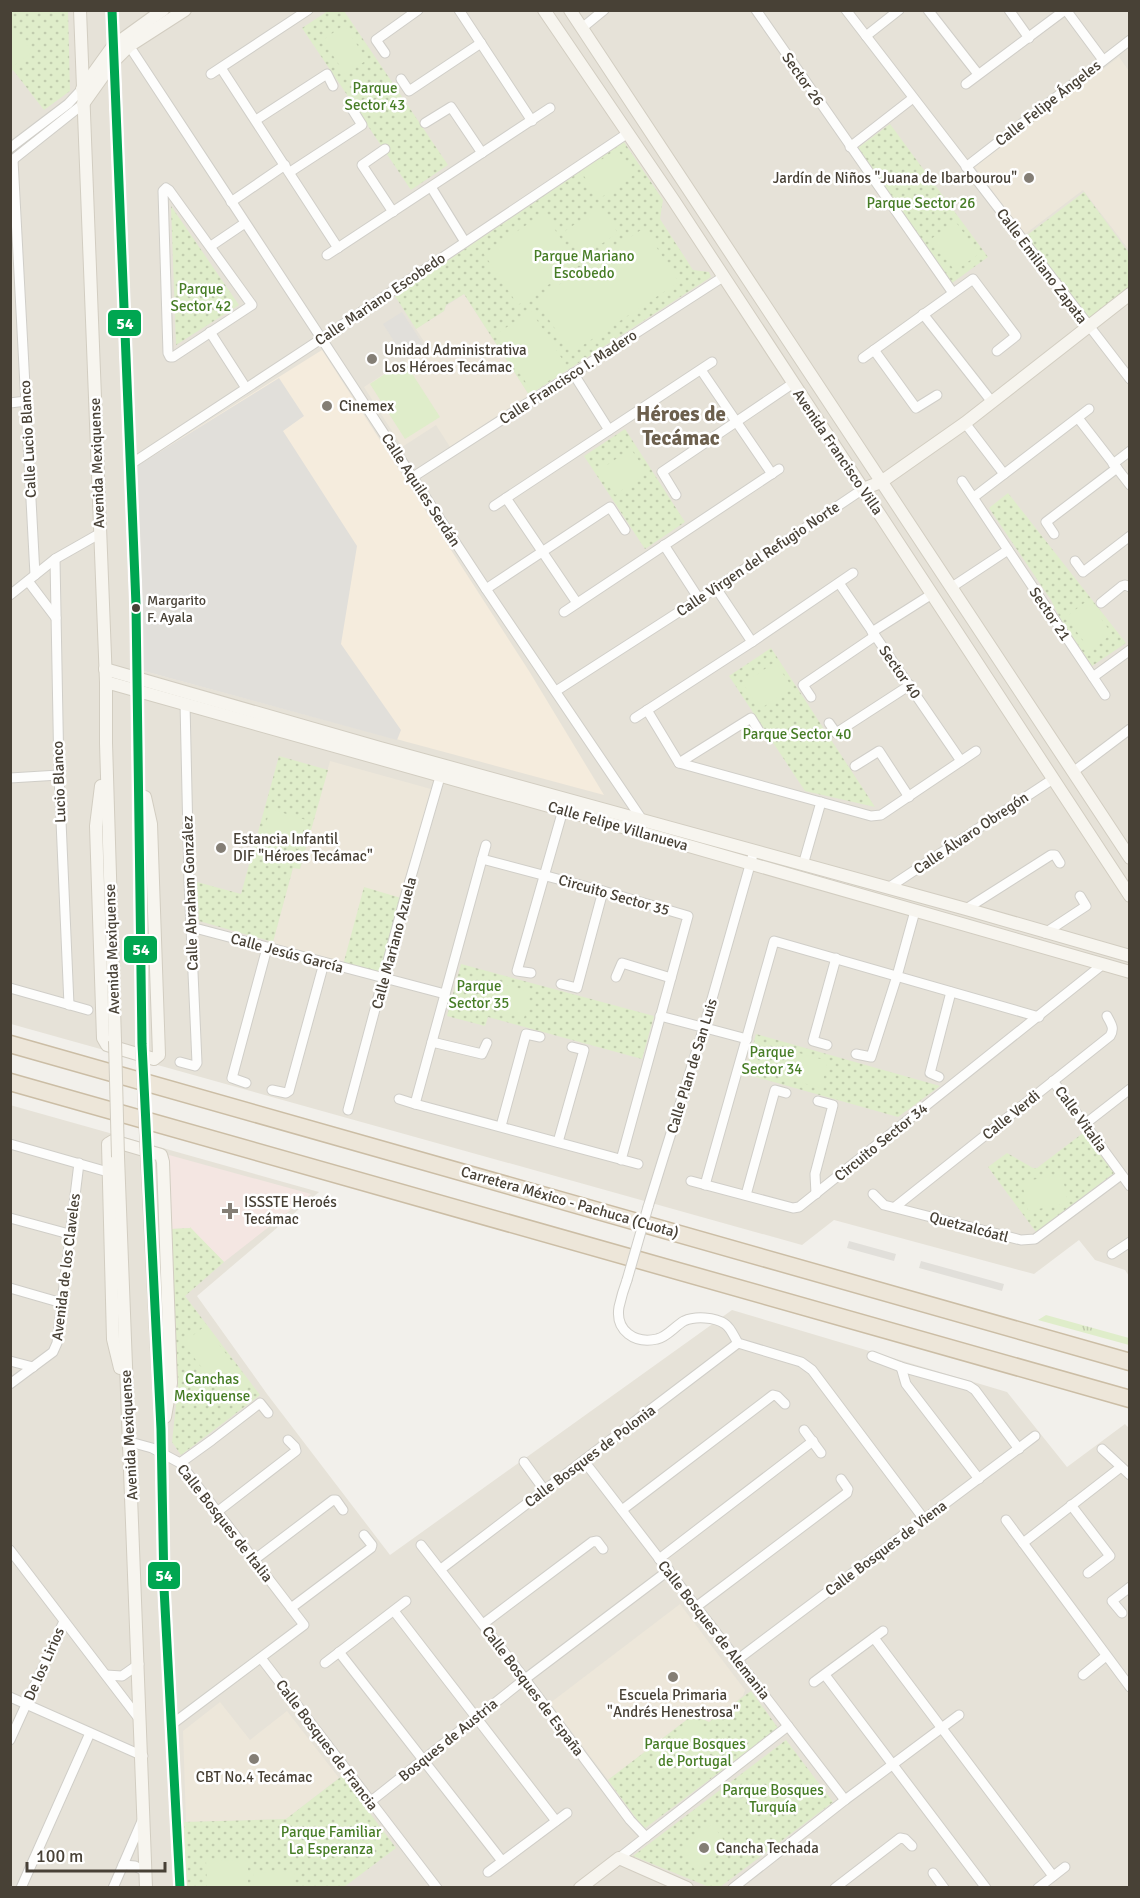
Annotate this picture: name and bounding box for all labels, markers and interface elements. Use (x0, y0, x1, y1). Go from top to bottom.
street label: Sector 26 (778, 49, 828, 109)
street label: Calle Felipe Ángeles (991, 55, 1105, 150)
park label: Parque Sector 43 (345, 79, 405, 114)
place label: Jardín de Niños "Juana de Ibarbourou" (773, 169, 1017, 187)
marker: Jardín de Niños "Juana de Ibarbourou" (1022, 171, 1036, 185)
park label: Parque Sector 26 (867, 194, 975, 212)
street label: Calle Emiliano Zapata (993, 205, 1091, 327)
park label: Parque Mariano Escobedo (533, 247, 635, 282)
street label: Calle Mariano Escobedo (311, 249, 449, 349)
park label: Parque Sector 42 (171, 280, 231, 315)
line badge: 54 (107, 309, 142, 337)
text: 54 (116, 314, 134, 334)
street label: Calle Francisco I. Madero (496, 326, 640, 428)
place label: Unidad Administrativa Los Héroes Tecámac (384, 341, 527, 376)
marker: Unidad Administrativa Los Héroes Tecámac (365, 352, 379, 366)
street label: Calle Lucio Blanco (16, 379, 40, 498)
street label: Avenida Francisco Villa (789, 386, 887, 518)
street label: Avenida Mexiquense (86, 397, 108, 529)
place label: Cinemex (339, 397, 394, 415)
marker: Cinemex (320, 399, 334, 413)
district label: Héroes de Tecámac (636, 401, 726, 451)
street label: Calle Aquiles Serdán (378, 430, 464, 550)
street label: Calle Virgen del Refugio Norte (673, 498, 843, 620)
street label: Sector 21 (1026, 584, 1074, 644)
place label: Margarito F. Ayala (147, 592, 206, 626)
marker: Margarito F. Ayala (130, 602, 142, 614)
street label: Sector 40 (875, 642, 925, 702)
park label: Parque Sector 40 (743, 725, 851, 743)
street label: Lucio Blanco (49, 740, 69, 823)
street label: Calle Álvaro Obregón (910, 787, 1032, 878)
street label: Calle Felipe Villanueva (546, 797, 690, 855)
street label: Calle Abraham González (178, 815, 202, 971)
place label: Estancia Infantil DIF "Héroes Tecámac" (233, 830, 373, 865)
marker: Estancia Infantil DIF "Héroes Tecámac" (214, 841, 228, 855)
street label: Circuito Sector 35 (556, 871, 672, 919)
street label: Calle Mariano Azuela (368, 875, 420, 1011)
street label: Avenida Mexiquense (101, 883, 123, 1015)
street label: Calle Jesús García (229, 929, 345, 977)
line badge: 54 (123, 935, 158, 964)
text: 54 (132, 940, 150, 960)
park label: Parque Sector 35 (449, 977, 509, 1012)
street label: Calle Plan de San Luis (663, 996, 721, 1136)
park label: Parque Sector 34 (742, 1043, 802, 1078)
street label: Calle Vitalia (1051, 1082, 1111, 1156)
street label: Calle Verdi (979, 1086, 1043, 1144)
street label: Circuito Sector 34 (831, 1099, 931, 1185)
street label: Carretera México - Pachuca (Cuota) (459, 1162, 681, 1242)
street label: Avenida de los Claveles (48, 1192, 84, 1342)
place label: ISSSTE Heroés Tecámac (244, 1193, 337, 1228)
marker: ISSSTE Heroés Tecámac (221, 1202, 239, 1220)
street label: Quetzalcóatl (927, 1208, 1011, 1246)
street label: Avenida Mexiquense (117, 1369, 141, 1501)
park label: Canchas Mexiquense (174, 1370, 250, 1405)
street label: Calle Bosques de Polonia (521, 1401, 659, 1511)
street label: Calle Bosques de Italia (173, 1460, 277, 1586)
street label: Calle Bosques de Viena (822, 1496, 950, 1600)
street label: Calle Bosques de Alemania (654, 1557, 774, 1703)
line badge: 54 (147, 1561, 181, 1590)
text: 54 (155, 1566, 173, 1586)
street label: Calle Bosques de España (478, 1623, 588, 1759)
street label: De los Lirios (20, 1624, 68, 1703)
marker: Escuela Primaria "Andrés Henestrosa" (666, 1670, 680, 1684)
street label: Calle Bosques de Francia (272, 1676, 382, 1814)
place label: Escuela Primaria "Andrés Henestrosa" (607, 1686, 739, 1721)
street label: Bosques de Austria (395, 1695, 501, 1785)
park label: Parque Bosques de Portugal (644, 1735, 746, 1770)
marker: CBT No.4 Tecámac (247, 1752, 261, 1766)
place label: CBT No.4 Tecámac (196, 1768, 312, 1786)
park label: Parque Bosques Turquía (722, 1781, 824, 1816)
park label: Parque Familiar La Esperanza (281, 1823, 382, 1858)
scale bar (27, 1835, 165, 1873)
place label: Cancha Techada (716, 1839, 819, 1857)
marker: Cancha Techada (697, 1841, 711, 1855)
text: 100 m (36, 1845, 83, 1867)

